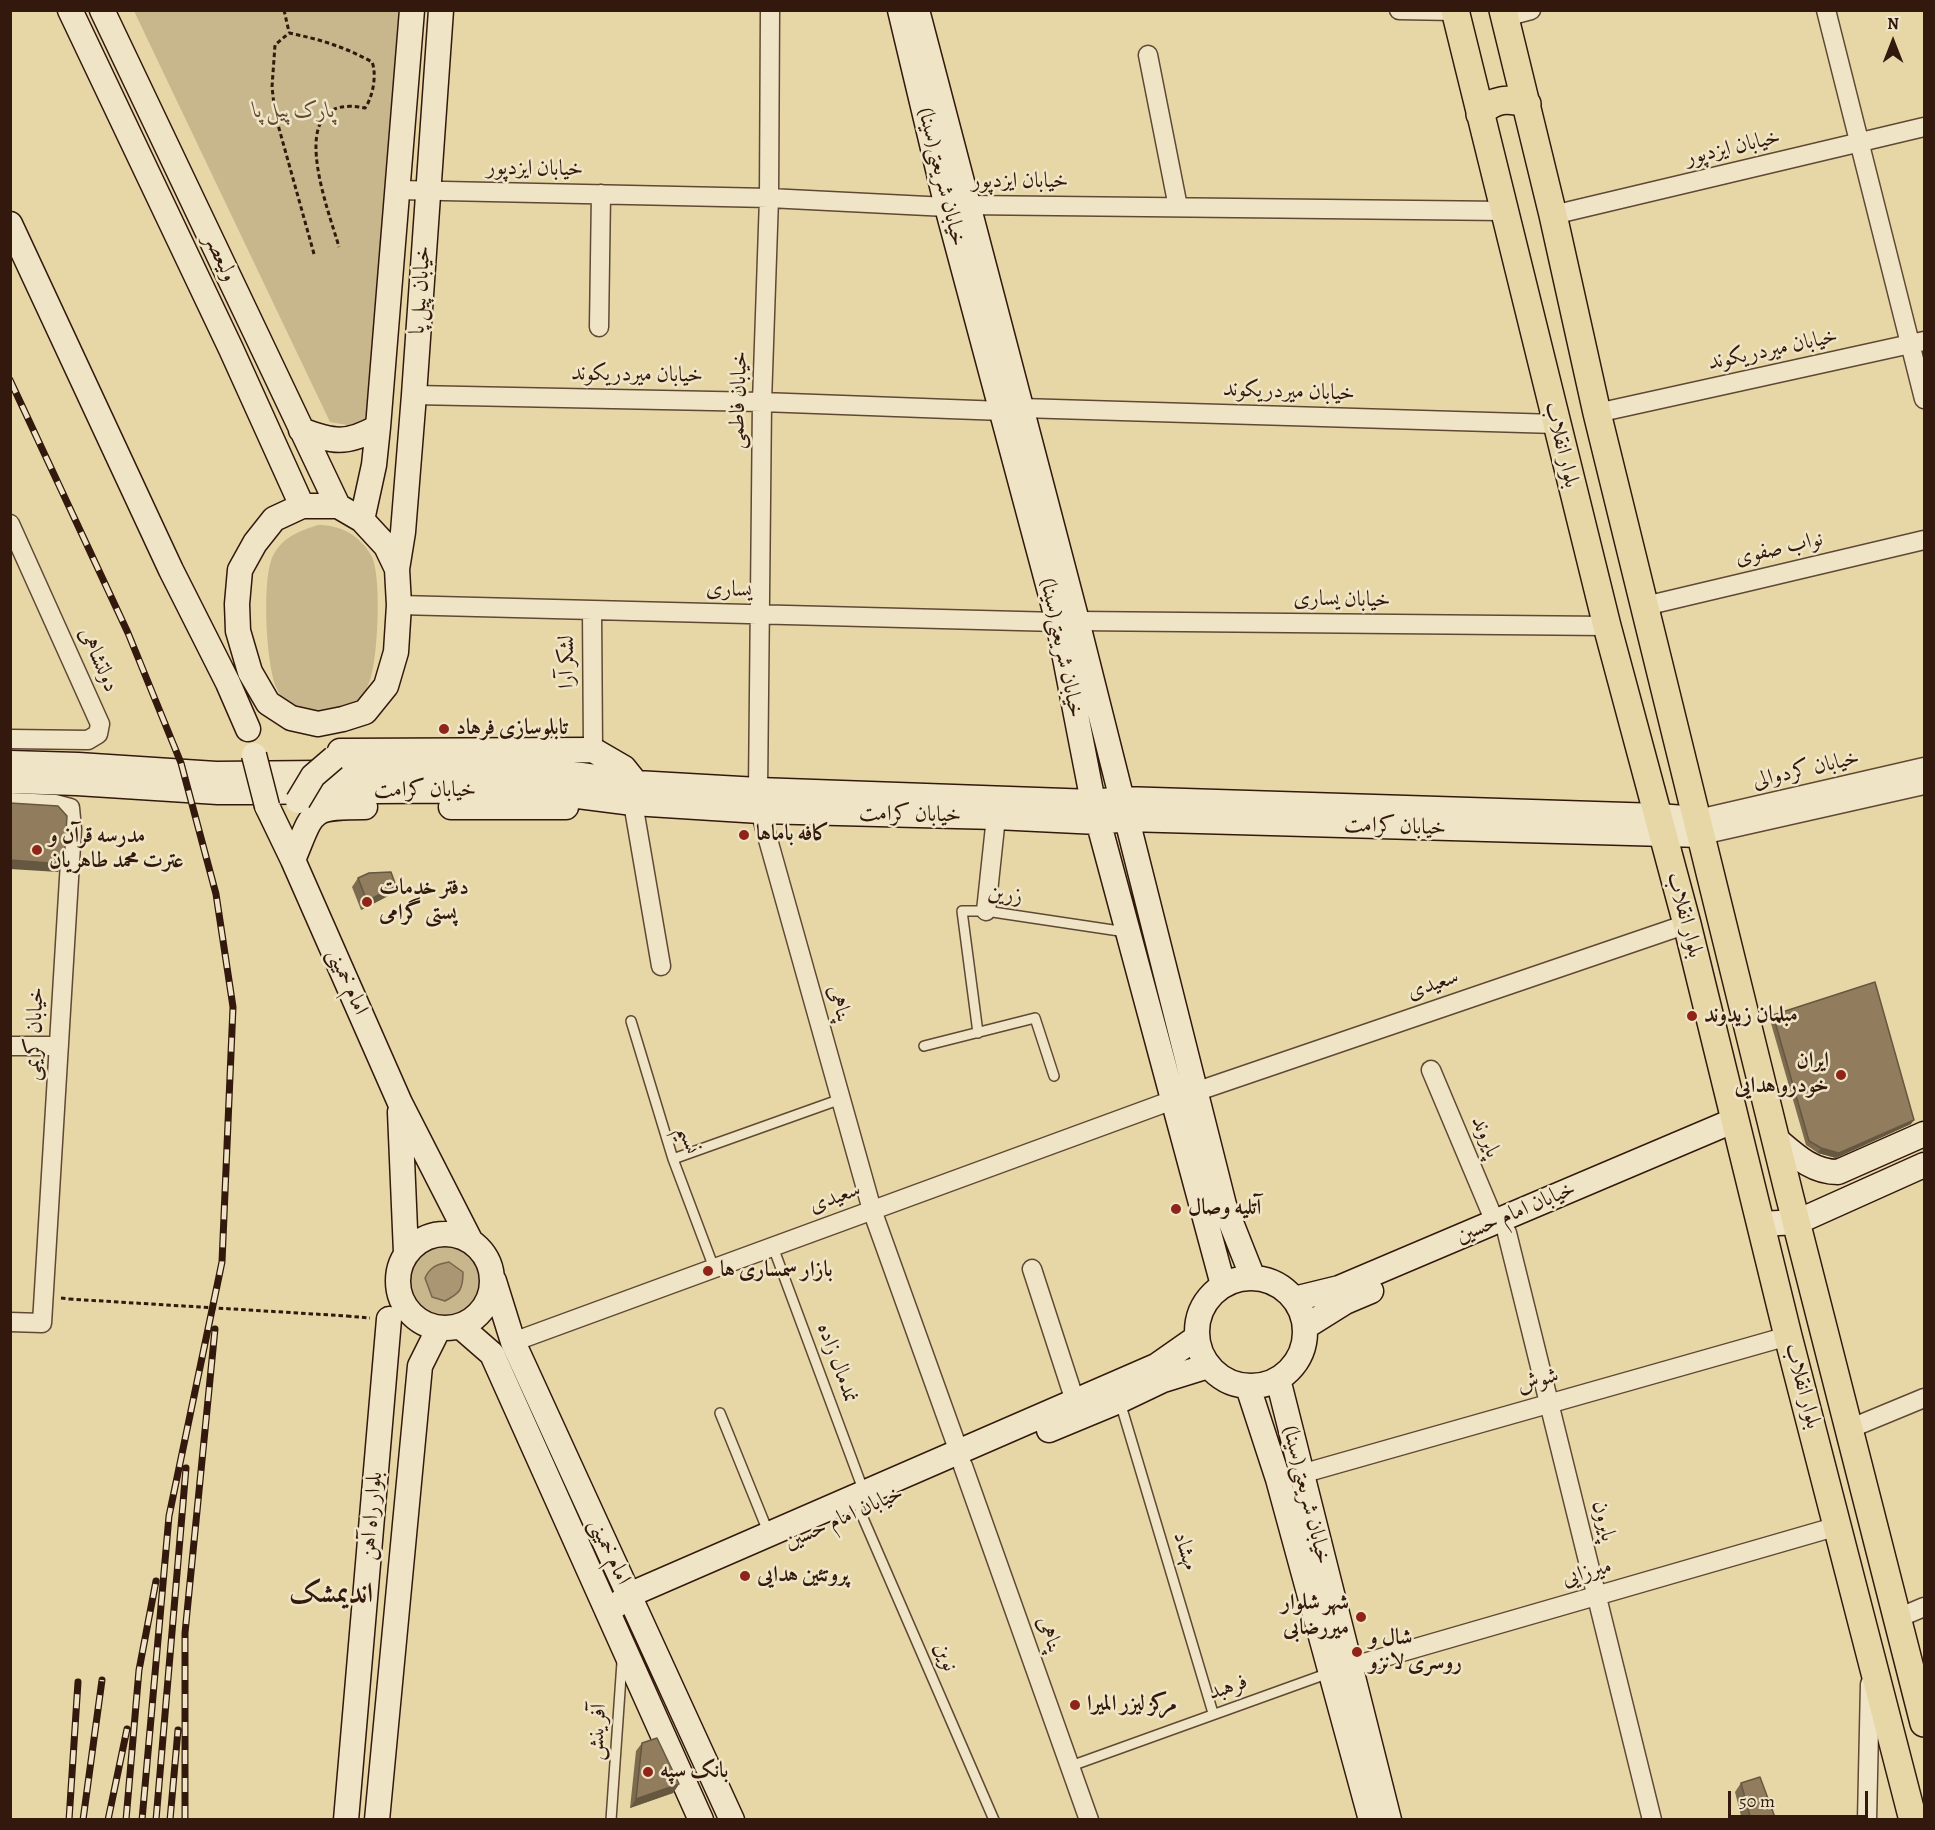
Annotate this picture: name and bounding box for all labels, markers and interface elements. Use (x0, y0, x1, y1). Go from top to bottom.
north arrow (1863, 12, 1923, 72)
text: N (1887, 13, 1899, 35)
park label: پارک پیل پا (253, 99, 335, 125)
street label: خیابان شریعتی(سینا) (911, 105, 971, 249)
street label: خیابان ایزدپور (1683, 124, 1783, 172)
street label: خیابان ایزدپور (486, 155, 584, 183)
street label: خیابان ایزدپور (972, 169, 1068, 195)
street label: ولیعصر (198, 230, 242, 286)
street label: خیابان پیل پا (405, 245, 437, 335)
street label: خیابان میردریکوند (1706, 323, 1840, 377)
street label: خیابان فاطمی (724, 351, 754, 449)
street label: خیابان میردریکوند (571, 361, 703, 389)
street label: خیابان میردریکوند (1223, 377, 1355, 407)
street label: بلوار انقلاب (1538, 399, 1584, 491)
street label: نواب صفوی (1733, 526, 1825, 572)
street label: یساری (705, 576, 753, 604)
street label: خیابان شریعتی(سینا) (1033, 576, 1089, 720)
street label: خیابان یساری (1293, 586, 1391, 614)
street label: دولتشاهی (72, 624, 124, 696)
street label: لشکر آرا (555, 635, 581, 689)
place label: تابلوسازی فرهاد (456, 716, 568, 742)
marker: تابلوسازی فرهاد (437, 722, 451, 736)
street label: خیابان کردوالی (1750, 745, 1862, 795)
street label: خیابان کرامت (374, 778, 476, 804)
street label: خیابان کرامت (859, 801, 961, 829)
street label: خیابان کرامت (1343, 812, 1447, 842)
place label: کافه باماها (756, 822, 829, 848)
place label: مدرسه قرآن و عترت محمد طاهریان (49, 824, 184, 876)
marker: کافه باماها (737, 828, 751, 842)
marker: مدرسه قرآن و عترت محمد طاهریان (30, 843, 44, 857)
street label: بلوار انقلاب (1660, 869, 1708, 961)
place label: دفتر خدمات پستی گرامی (379, 876, 469, 927)
street label: زرین (986, 880, 1024, 910)
marker: دفتر خدمات پستی گرامی (360, 895, 374, 909)
street label: امام خمینی (321, 945, 373, 1019)
street label: سعیدی (1404, 964, 1462, 1006)
street label: پناهی (821, 982, 857, 1026)
street label: خیابان کریمی (19, 986, 51, 1082)
place label: مبلمان زیدوند (1704, 1003, 1798, 1029)
marker: مبلمان زیدوند (1685, 1009, 1699, 1023)
place label: ایران خودرو هدایی (1734, 1049, 1829, 1100)
marker: ایران خودرو هدایی (1834, 1068, 1848, 1082)
street label: پایروند (1464, 1112, 1506, 1162)
street label: نسیم (671, 1123, 705, 1157)
street label: خیابان امام حسین (1452, 1176, 1580, 1250)
street label: سعیدی (806, 1177, 864, 1219)
place label: آتلیه وصال (1188, 1196, 1261, 1222)
marker: آتلیه وصال (1169, 1202, 1183, 1216)
place label: بازار سمساری ها (720, 1258, 833, 1284)
marker: بازار سمساری ها (701, 1264, 715, 1278)
street label: نمدمال زاده (810, 1320, 864, 1406)
street label: بلوار انقلاب (1778, 1340, 1826, 1432)
street label: شوش (1514, 1363, 1562, 1399)
street label: خیابان شریعتی(سینا) (1276, 1423, 1336, 1567)
street label: بلوار راه آهن (355, 1471, 389, 1561)
street label: خیابان امام حسین (780, 1480, 908, 1556)
street label: پایرون (1585, 1498, 1621, 1544)
street label: امام خمینی (582, 1515, 636, 1589)
street label: مهشاد (1167, 1528, 1203, 1574)
street label: میرزایی (1559, 1553, 1615, 1593)
place label: پروتئین هدایی (757, 1563, 849, 1589)
marker: پروتئین هدایی (738, 1569, 752, 1583)
district label: اندیمشک (289, 1578, 373, 1612)
place label: شهر شلوار میررضابی (1281, 1591, 1349, 1642)
marker: شهر شلوار میررضابی (1354, 1610, 1368, 1624)
street label: پناهی (1030, 1613, 1068, 1657)
place label: شال و روسری لانزو (1369, 1626, 1462, 1678)
street label: نوین (927, 1638, 963, 1676)
marker: شال و روسری لانزو (1350, 1645, 1364, 1659)
street label: فرهبد (1205, 1669, 1251, 1707)
place label: مرکز لیزر المیرا (1087, 1692, 1177, 1718)
marker: مرکز لیزر المیرا (1068, 1698, 1082, 1712)
street label: آفرینش (583, 1703, 613, 1761)
place label: بانک سپه (660, 1759, 728, 1785)
marker: بانک سپه (641, 1765, 655, 1779)
scale bar (1731, 1779, 1870, 1817)
text: 50 m (1739, 1789, 1775, 1813)

